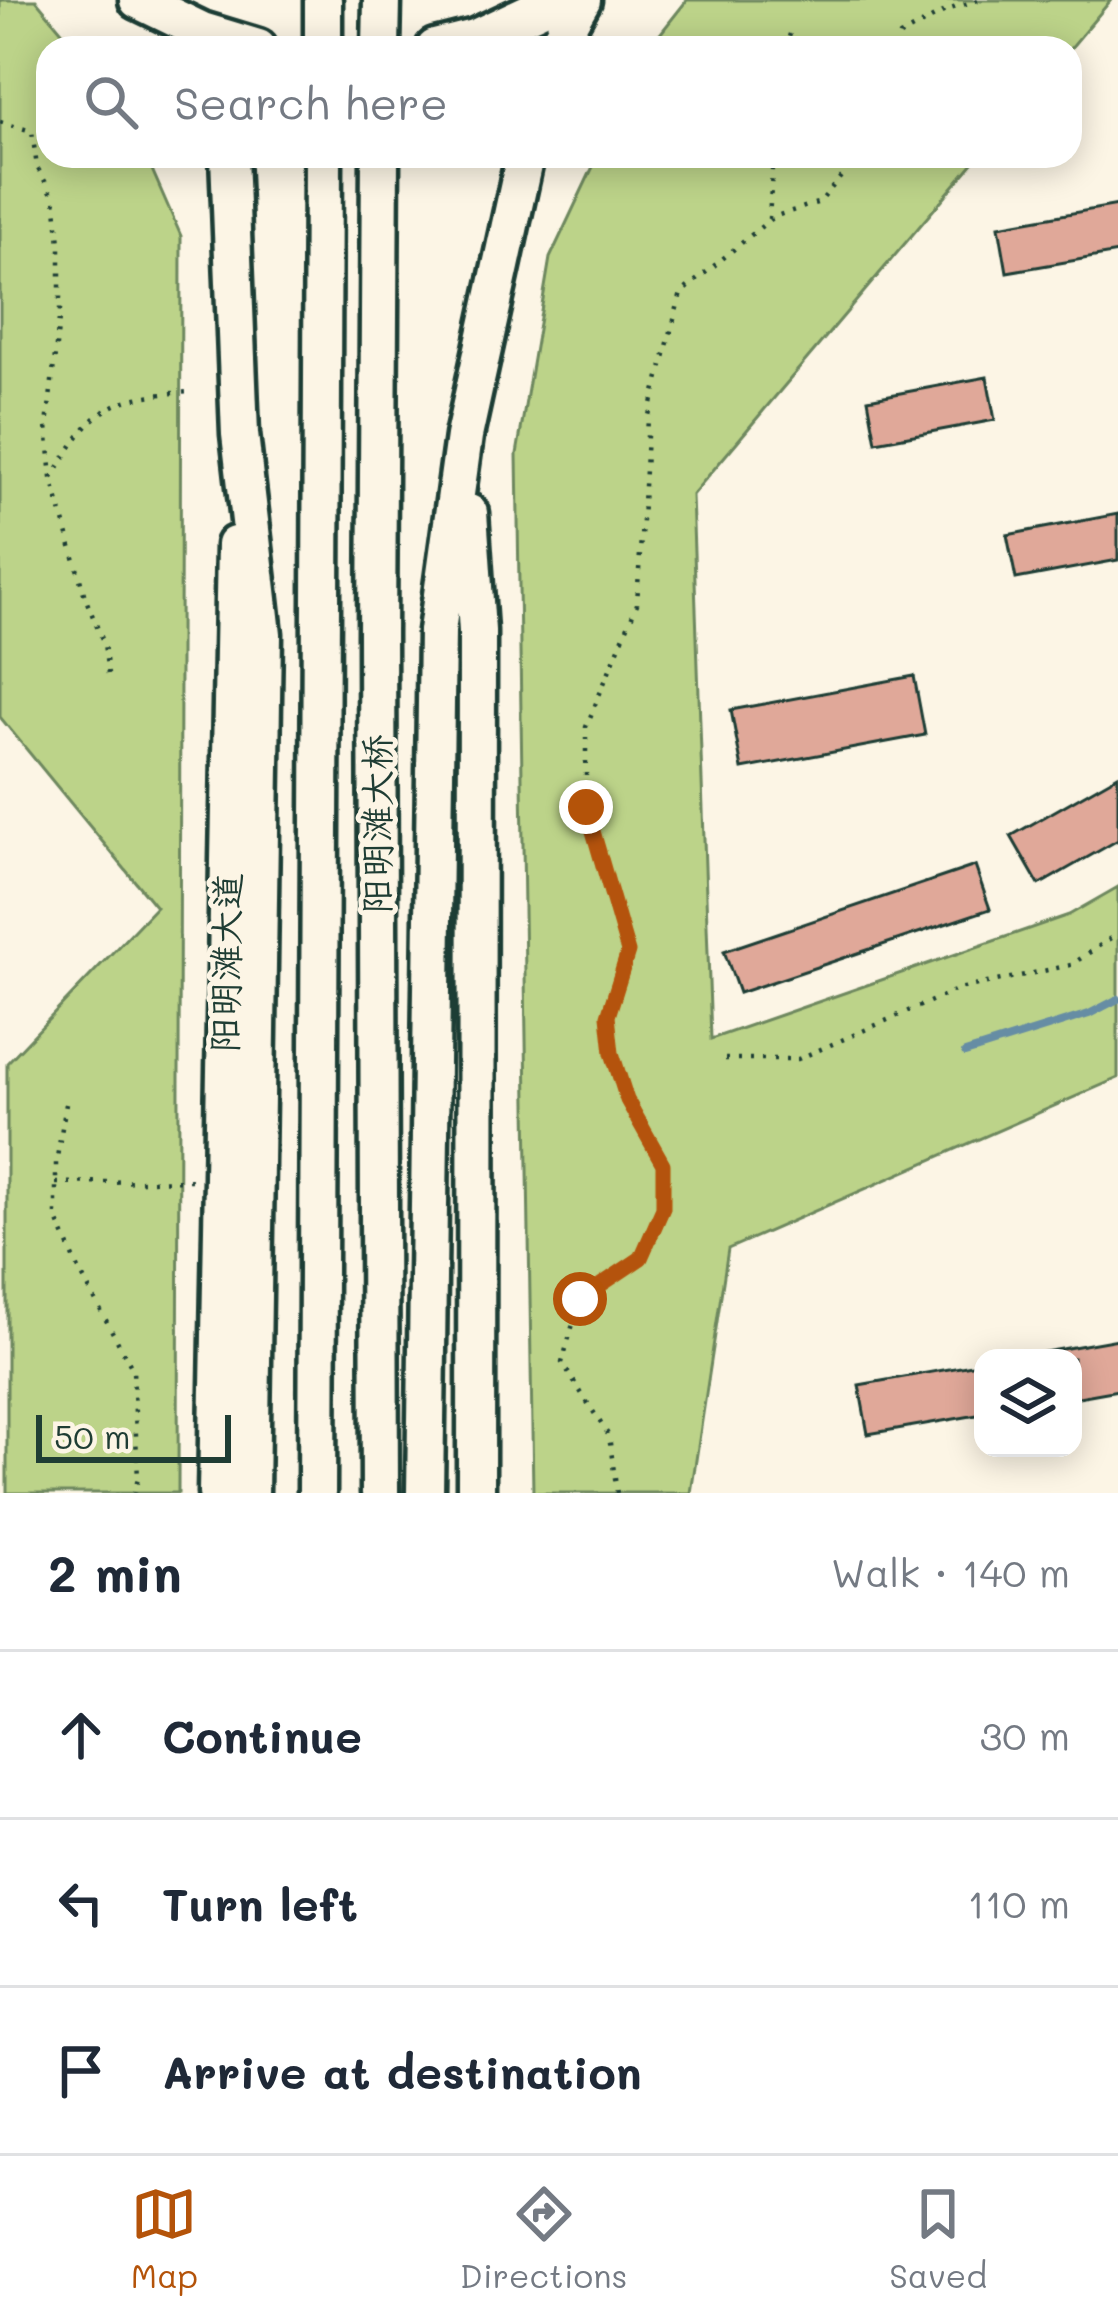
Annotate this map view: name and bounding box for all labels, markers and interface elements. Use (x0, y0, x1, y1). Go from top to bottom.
search box (36, 36, 1082, 168)
icon: search (78, 69, 144, 135)
text: Search here (174, 73, 448, 131)
street label: 阳明滩大桥 (352, 734, 399, 914)
route end (559, 780, 613, 834)
street label: 阳明滩大道 (199, 873, 250, 1053)
route start (553, 1272, 607, 1326)
map controls (974, 1349, 1082, 1457)
button: layers (974, 1349, 1082, 1457)
scale bar (36, 1409, 231, 1462)
text: 50 m (54, 1414, 130, 1457)
text: 2 min (48, 1538, 182, 1605)
text: Walk · 140 m (831, 1546, 1070, 1597)
icon: ahead (48, 1702, 114, 1768)
text: Continue (162, 1706, 362, 1764)
text: 30 m (980, 1709, 1070, 1760)
icon: left (48, 1870, 114, 1936)
text: Turn left (162, 1874, 358, 1932)
text: 110 m (968, 1877, 1070, 1928)
icon: arrive (48, 2038, 114, 2104)
text: Arrive at destination (162, 2042, 642, 2100)
tab: Map (131, 2181, 198, 2296)
tab: Directions (460, 2181, 627, 2296)
tab: Saved (889, 2181, 987, 2296)

